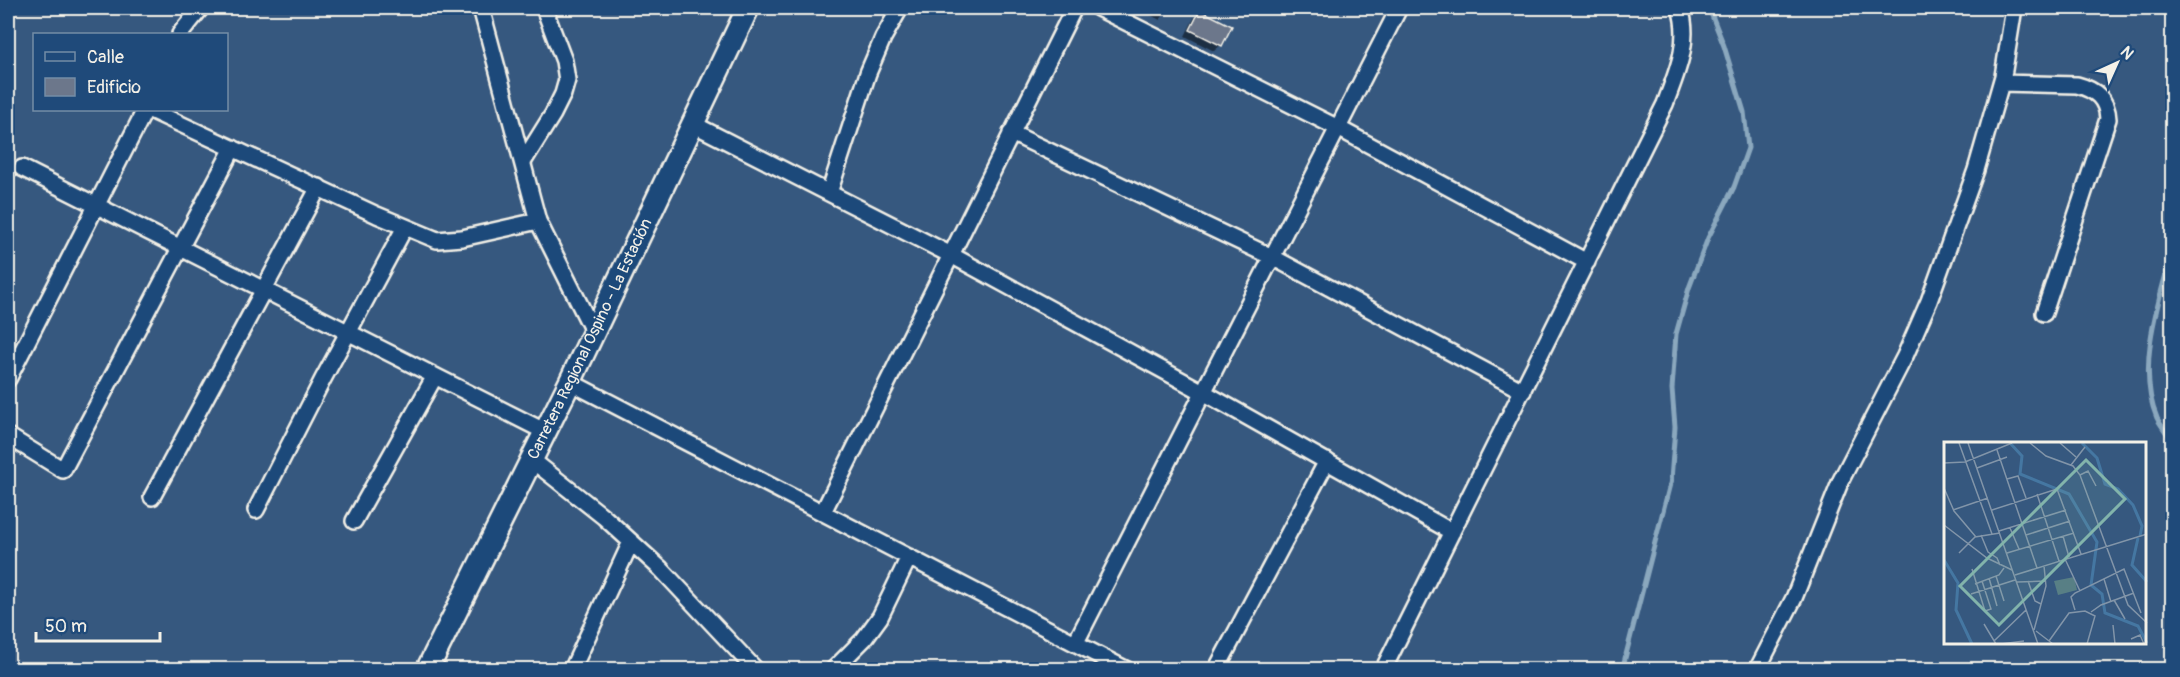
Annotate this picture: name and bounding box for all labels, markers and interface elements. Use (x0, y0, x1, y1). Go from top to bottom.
legend (33, 33, 228, 111)
north arrow (2087, 33, 2147, 93)
text: N (2116, 42, 2138, 64)
text: Calle (87, 46, 124, 69)
text: Edificio (87, 76, 141, 99)
street label: Carretera Regional Ospino - La Estación (523, 215, 656, 463)
inset map (1944, 442, 2147, 644)
scale bar (36, 605, 160, 643)
text: 50 m (45, 615, 87, 638)

